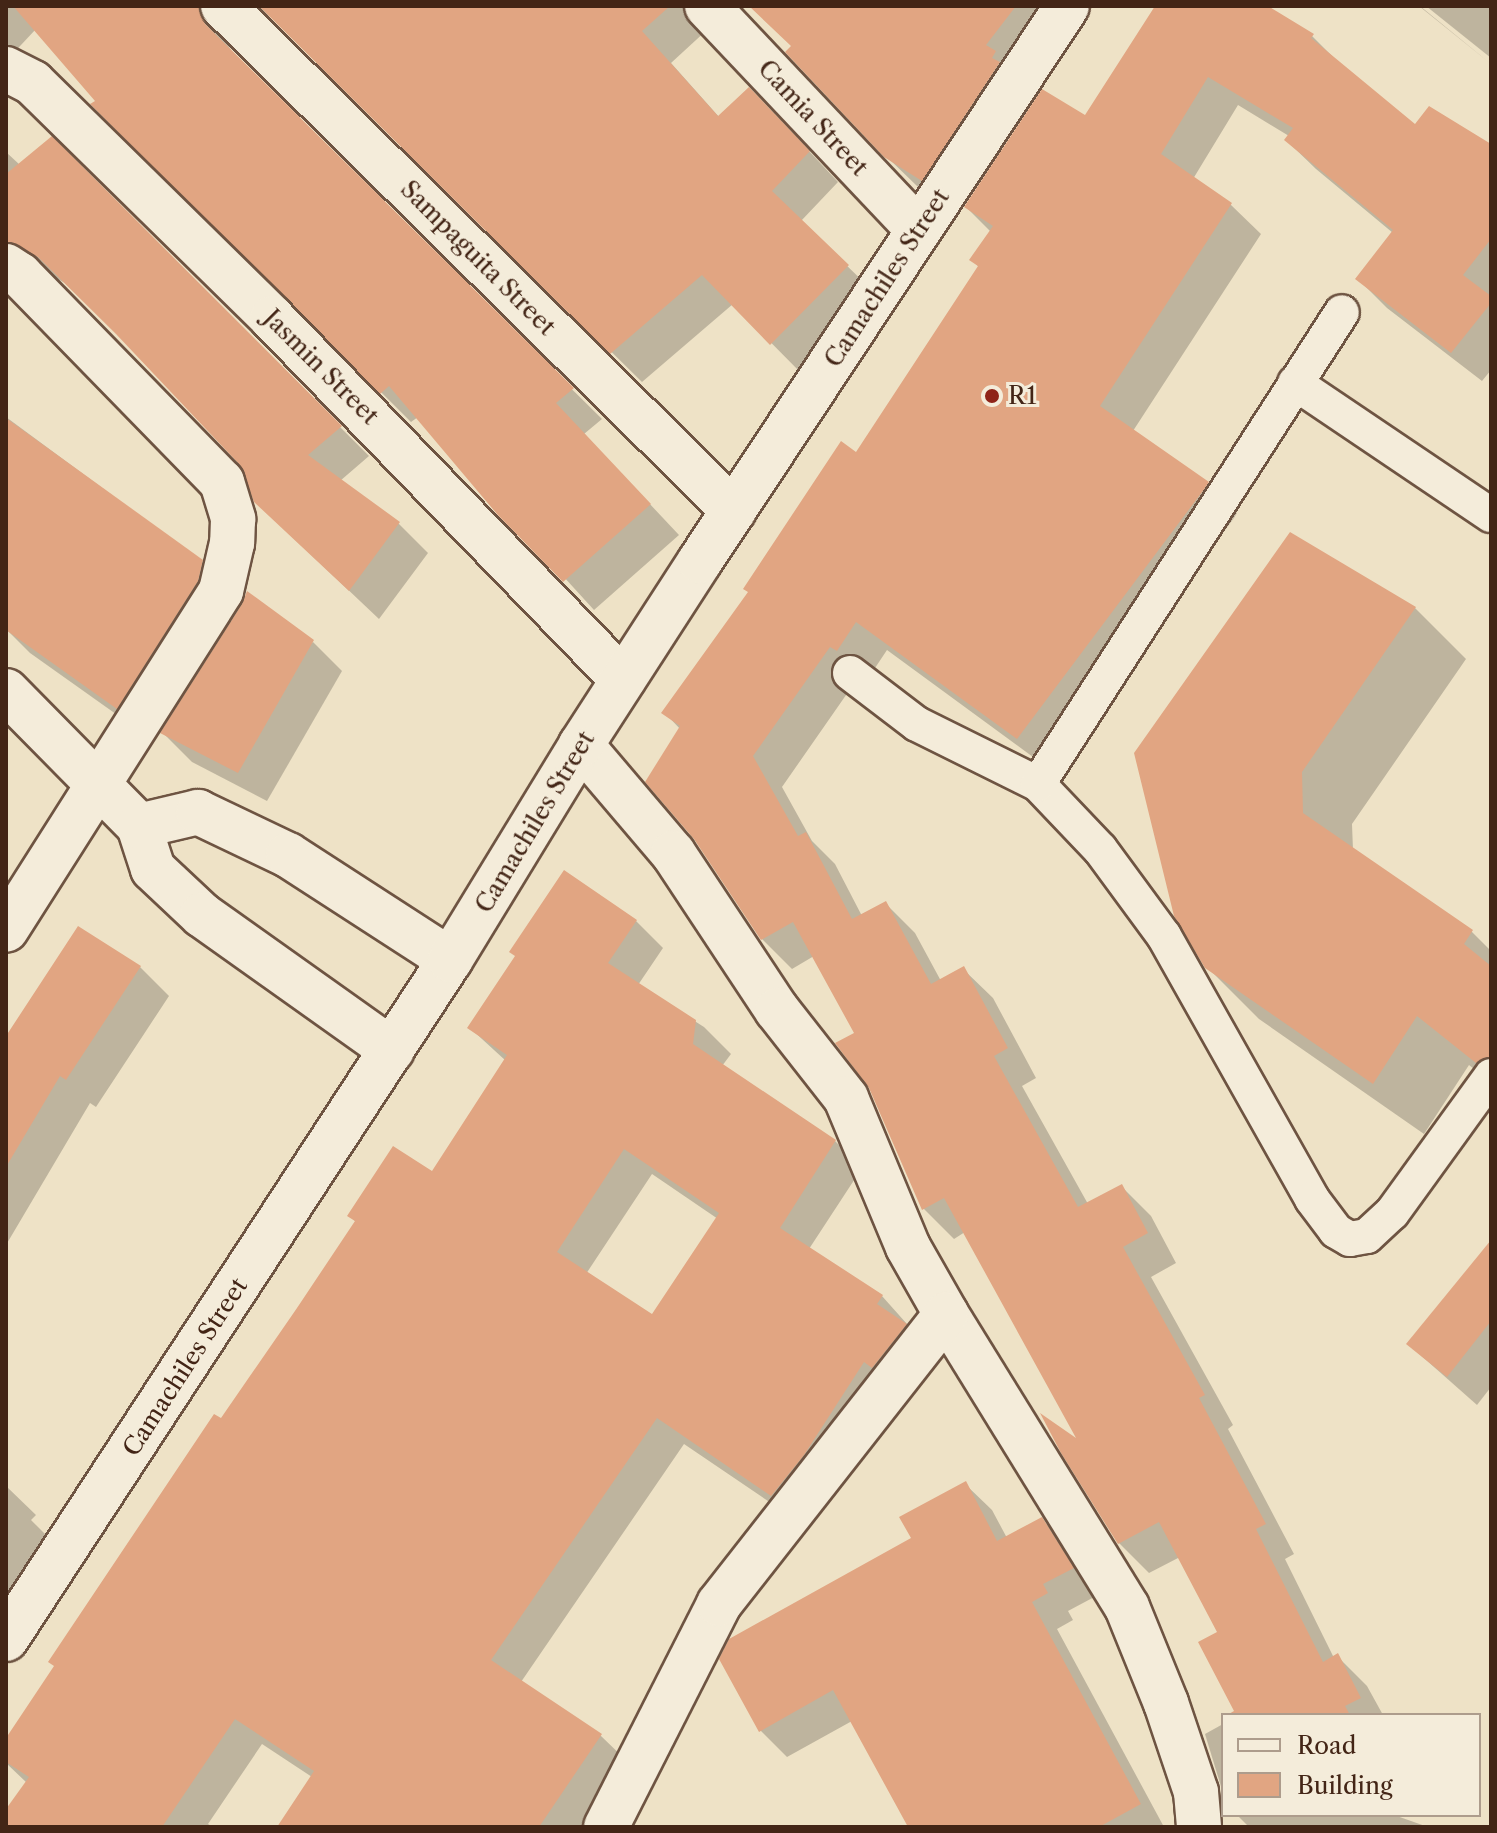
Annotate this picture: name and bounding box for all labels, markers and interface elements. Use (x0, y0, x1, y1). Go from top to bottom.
street label: Camia Street (752, 54, 874, 182)
street label: Sampaguita Street (395, 175, 561, 341)
street label: Camachiles Street (819, 184, 955, 372)
street label: Jasmin Street (258, 304, 384, 430)
place label: R1 (1008, 382, 1037, 410)
marker: R1 (983, 387, 1001, 405)
street label: Camachiles Street (469, 726, 601, 918)
street label: Camachiles Street (117, 1273, 253, 1461)
legend (1221, 1713, 1481, 1817)
text: Road (1297, 1731, 1356, 1760)
text: Building (1297, 1771, 1393, 1800)

